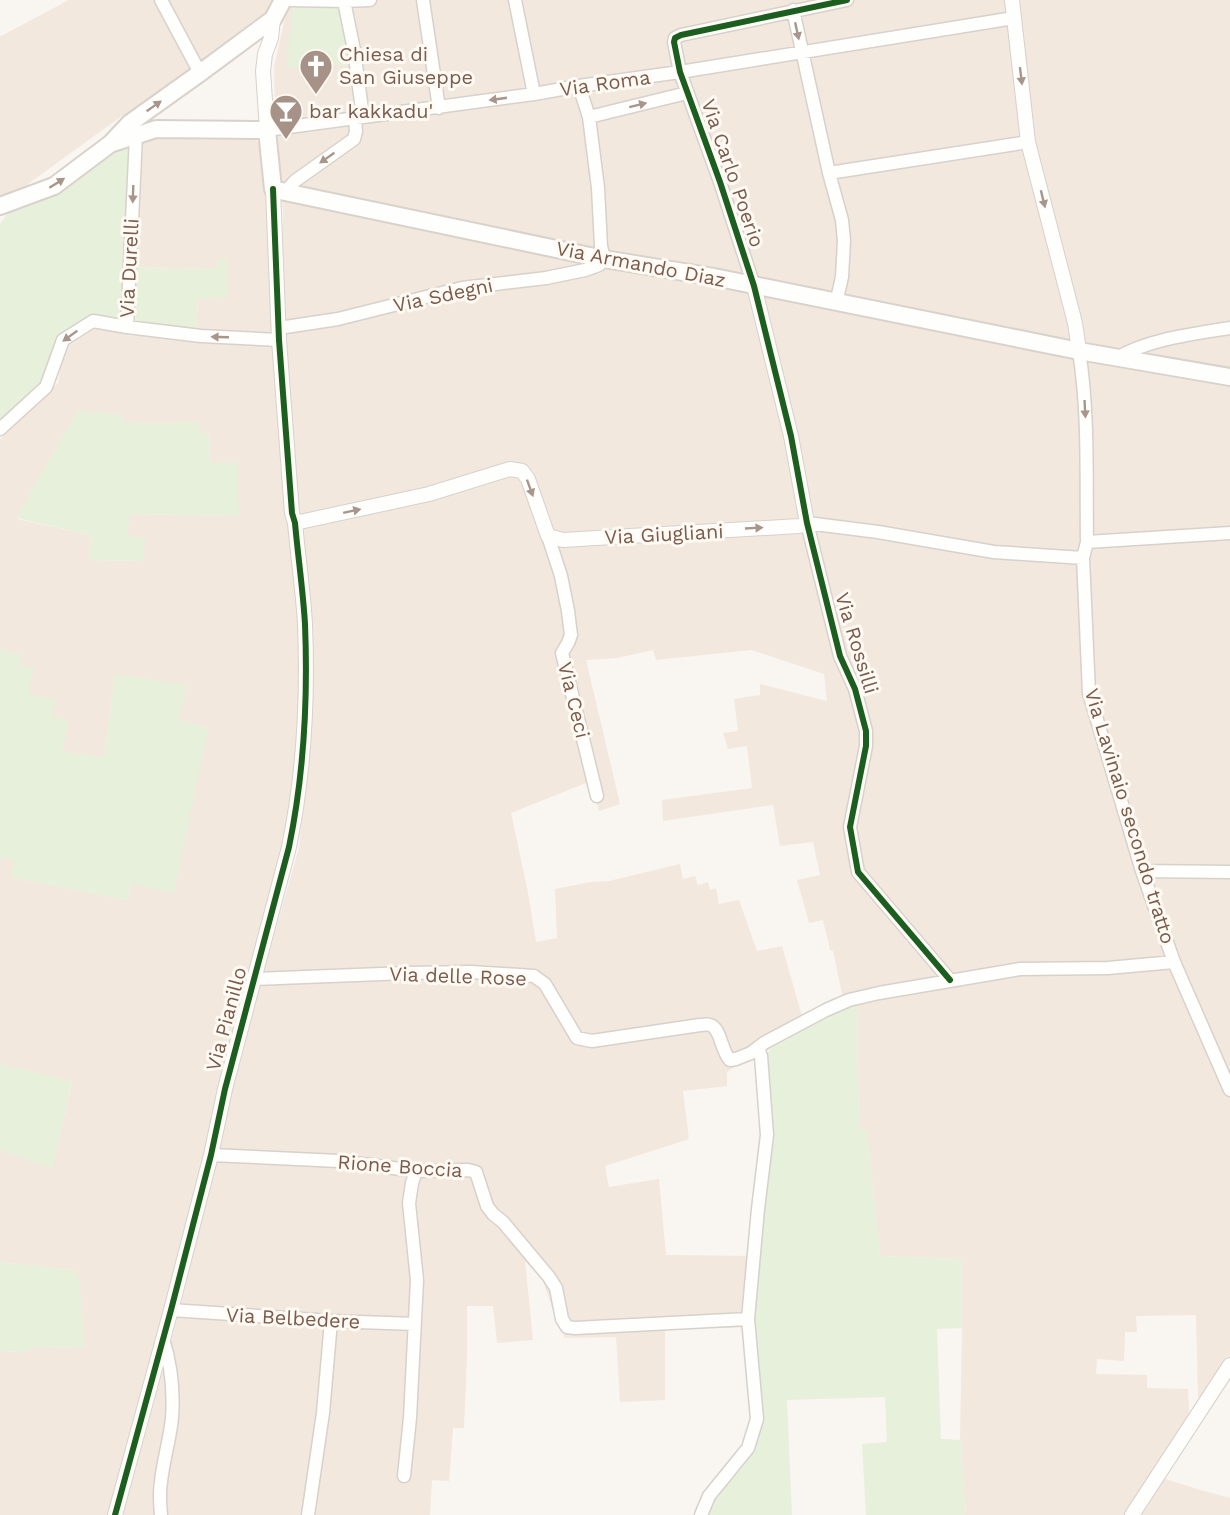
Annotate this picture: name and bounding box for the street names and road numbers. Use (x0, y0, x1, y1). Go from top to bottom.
street label: Via Roma (558, 65, 652, 101)
street label: Via Carlo Poerio (696, 96, 770, 250)
street label: Via Durelli (114, 218, 144, 318)
street label: Via Armando Diaz (554, 236, 728, 292)
street label: Via Sdegni (391, 273, 495, 317)
street label: Via Giugliani (604, 519, 724, 549)
street label: Via Rossilli (830, 589, 884, 697)
street label: Via Ceci (553, 659, 595, 741)
street label: Via Lavinaio secondo tratto (1080, 685, 1180, 947)
street label: Via delle Rose (389, 962, 527, 990)
street label: Via Pianillo (201, 964, 251, 1074)
street label: Rione Boccia (337, 1150, 463, 1182)
street label: Via Belbedere (225, 1303, 361, 1333)

